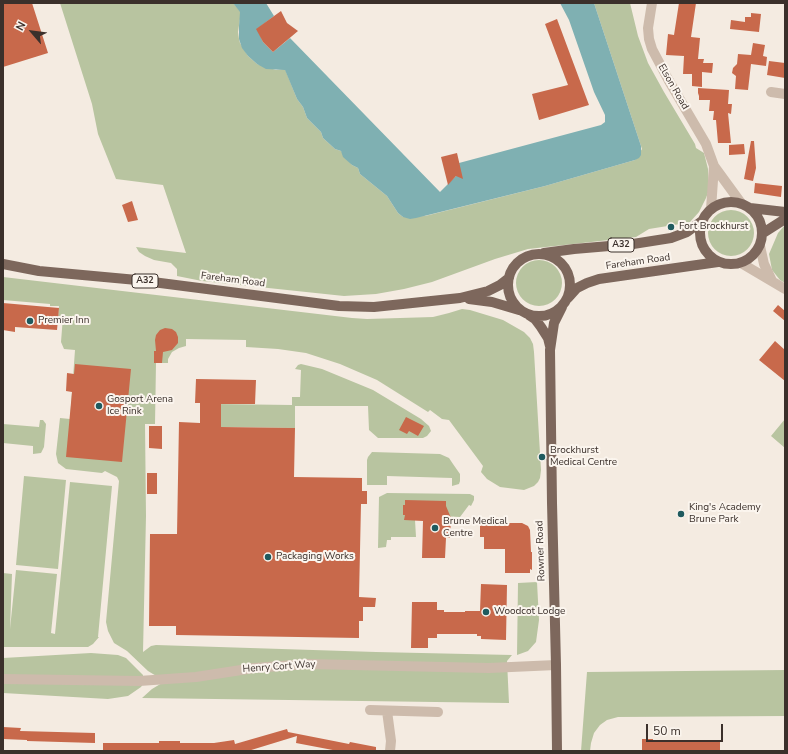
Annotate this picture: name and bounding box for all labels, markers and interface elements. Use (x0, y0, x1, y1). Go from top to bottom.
north arrow (12, 12, 52, 52)
text: N (12, 19, 30, 33)
street label: Elson Road (655, 62, 691, 112)
place label: Fort Brockhurst (679, 221, 748, 233)
marker: Fort Brockhurst (666, 222, 676, 232)
road number: A32 (608, 238, 634, 252)
street label: Fareham Road (605, 252, 671, 272)
street label: Fareham Road (200, 270, 266, 290)
road number: A32 (132, 274, 158, 288)
place label: Premier Inn (38, 315, 89, 327)
marker: Premier Inn (25, 316, 35, 326)
place label: Gosport Arena Ice Rink (107, 394, 173, 418)
marker: Gosport Arena Ice Rink (94, 401, 104, 411)
place label: Brockhurst Medical Centre (550, 445, 617, 468)
marker: Brockhurst Medical Centre (537, 452, 547, 462)
place label: King's Academy Brune Park (689, 502, 761, 526)
marker: King's Academy Brune Park (676, 509, 686, 519)
place label: Brune Medical Centre (443, 516, 507, 540)
street label: Rowner Road (534, 520, 548, 582)
marker: Brune Medical Centre (430, 523, 440, 533)
place label: Packaging Works (276, 551, 354, 563)
marker: Packaging Works (263, 552, 273, 562)
place label: Woodcot Lodge (494, 606, 565, 618)
marker: Woodcot Lodge (481, 607, 491, 617)
street label: Henry Cort Way (242, 658, 316, 676)
scale bar (648, 716, 725, 742)
text: 50 m (653, 723, 681, 739)

